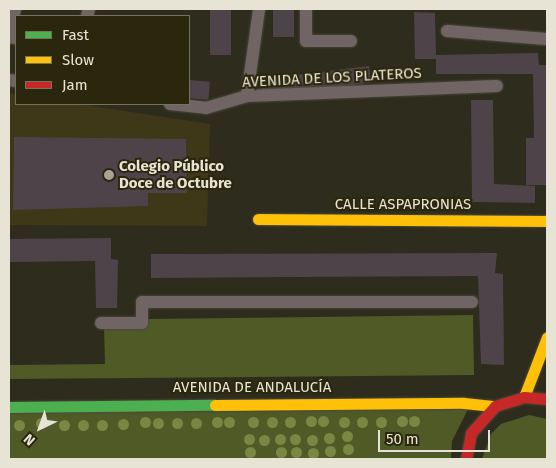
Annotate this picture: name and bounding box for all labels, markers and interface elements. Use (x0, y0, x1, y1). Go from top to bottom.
legend (15, 15, 190, 105)
text: Fast (62, 26, 89, 44)
text: Slow (62, 51, 94, 69)
street label: AVENIDA DE LOS PLATEROS (242, 64, 422, 92)
text: Jam (62, 76, 88, 94)
place label: Colegio Público Doce de Octubre (119, 157, 232, 192)
marker: Colegio Público Doce de Octubre (103, 169, 115, 181)
street label: CALLE ASPAPRONIAS (335, 196, 471, 214)
street label: AVENIDA DE ANDALUCÍA (173, 379, 331, 397)
north arrow (15, 403, 65, 453)
scale bar (381, 420, 494, 452)
text: N (20, 430, 39, 449)
text: 50 m (386, 430, 419, 448)

